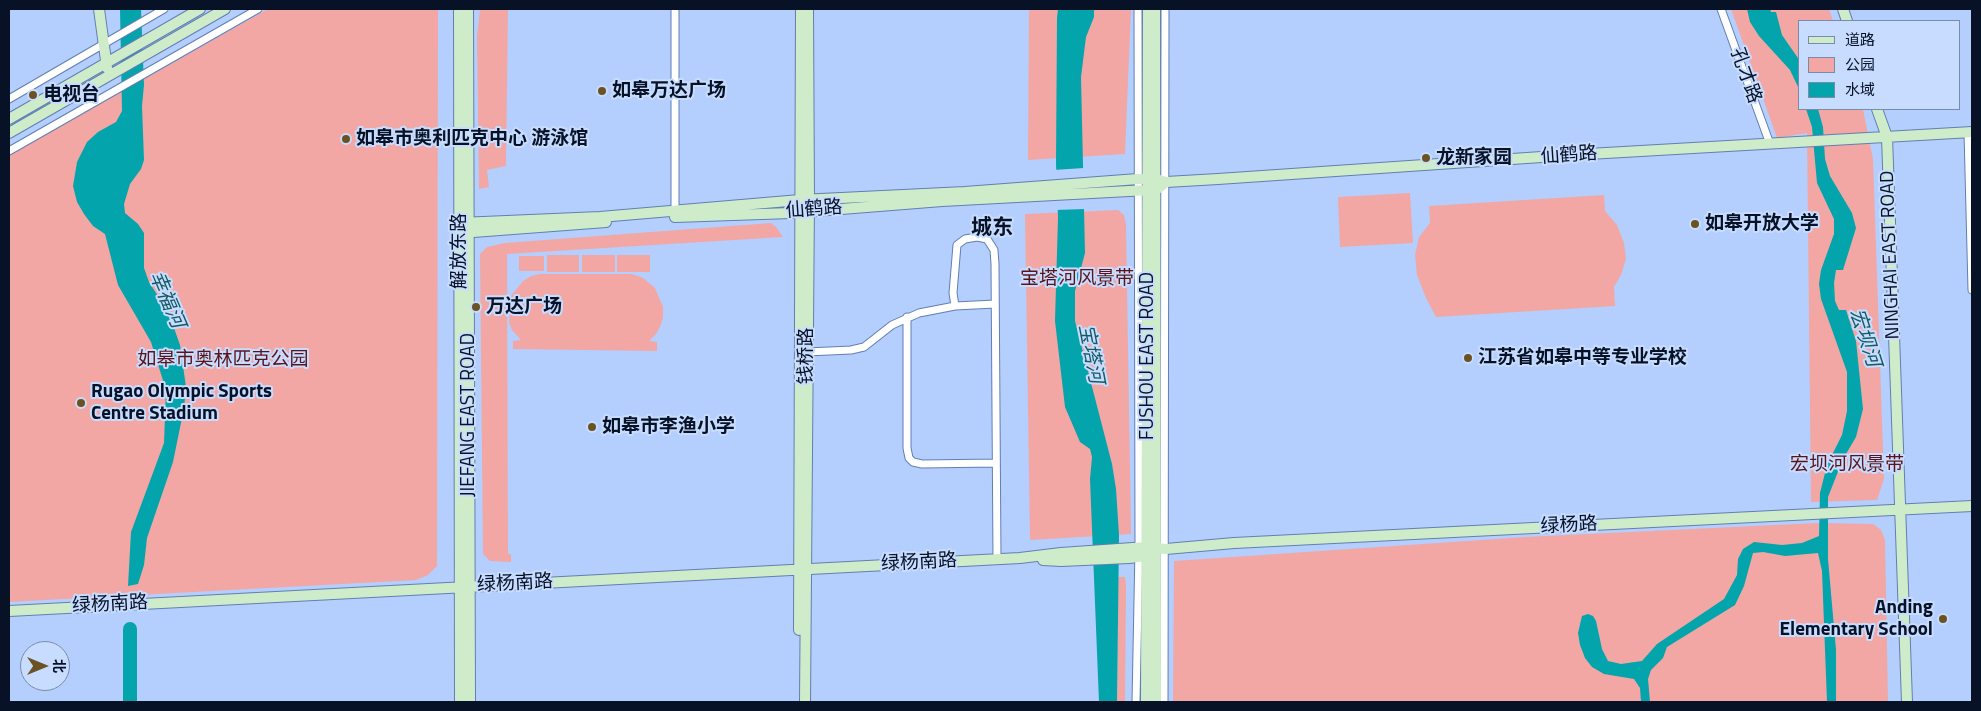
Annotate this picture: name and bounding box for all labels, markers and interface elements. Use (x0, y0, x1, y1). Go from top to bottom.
legend (1798, 20, 1961, 110)
text: 道路 (1845, 28, 1875, 51)
street label: 孔才路 (1725, 45, 1765, 107)
text: 公园 (1845, 53, 1875, 76)
text: 水域 (1845, 78, 1875, 101)
place label: 如皋万达广场 (612, 80, 726, 102)
place label: 电视台 (43, 84, 100, 106)
marker: 如皋万达广场 (596, 85, 608, 97)
marker: 电视台 (27, 89, 39, 101)
place label: 如皋市奥利匹克中心 游泳馆 (356, 128, 588, 150)
marker: 如皋市奥利匹克中心 游泳馆 (340, 133, 352, 145)
street label: 仙鹤路 (1540, 143, 1598, 169)
place label: 龙新家园 (1436, 147, 1512, 169)
marker: 龙新家园 (1420, 152, 1432, 164)
street label: NINGHAI EAST ROAD (1877, 170, 1905, 340)
street label: 仙鹤路 (785, 197, 843, 223)
street label: 解放东路 (449, 213, 471, 289)
place label: 如皋开放大学 (1705, 213, 1819, 235)
district label: 城东 (971, 216, 1013, 242)
marker: 如皋开放大学 (1689, 218, 1701, 230)
water label: 幸福河 (143, 268, 189, 332)
park label: 宝塔河风景带 (1020, 268, 1134, 290)
street label: FUSHOU EAST ROAD (1137, 272, 1159, 440)
place label: 万达广场 (486, 296, 562, 318)
marker: 万达广场 (470, 301, 482, 313)
water label: 宏坝河 (1843, 306, 1885, 370)
water label: 宝塔河 (1072, 322, 1108, 386)
street label: 钱桥路 (796, 328, 818, 384)
street label: JIEFANG EAST ROAD (458, 333, 480, 497)
place label: 江苏省如皋中等专业学校 (1478, 347, 1687, 369)
park label: 如皋市奥林匹克公园 (138, 349, 308, 371)
marker: 江苏省如皋中等专业学校 (1462, 352, 1474, 364)
place label: Rugao Olympic Sports Centre Stadium (91, 381, 272, 425)
marker: Rugao Olympic Sports Centre Stadium (75, 397, 87, 409)
place label: 如皋市李渔小学 (602, 416, 735, 438)
marker: 如皋市李渔小学 (586, 421, 598, 433)
park label: 宏坝河风景带 (1790, 454, 1904, 476)
street label: 绿杨路 (1540, 513, 1598, 539)
street label: 绿杨南路 (880, 550, 958, 576)
street label: 绿杨南路 (476, 571, 554, 597)
street label: 绿杨南路 (71, 592, 149, 618)
place label: Anding Elementary School (1779, 597, 1933, 641)
marker: Anding Elementary School (1937, 613, 1949, 625)
north arrow (20, 641, 70, 691)
text: 北 (49, 659, 70, 673)

